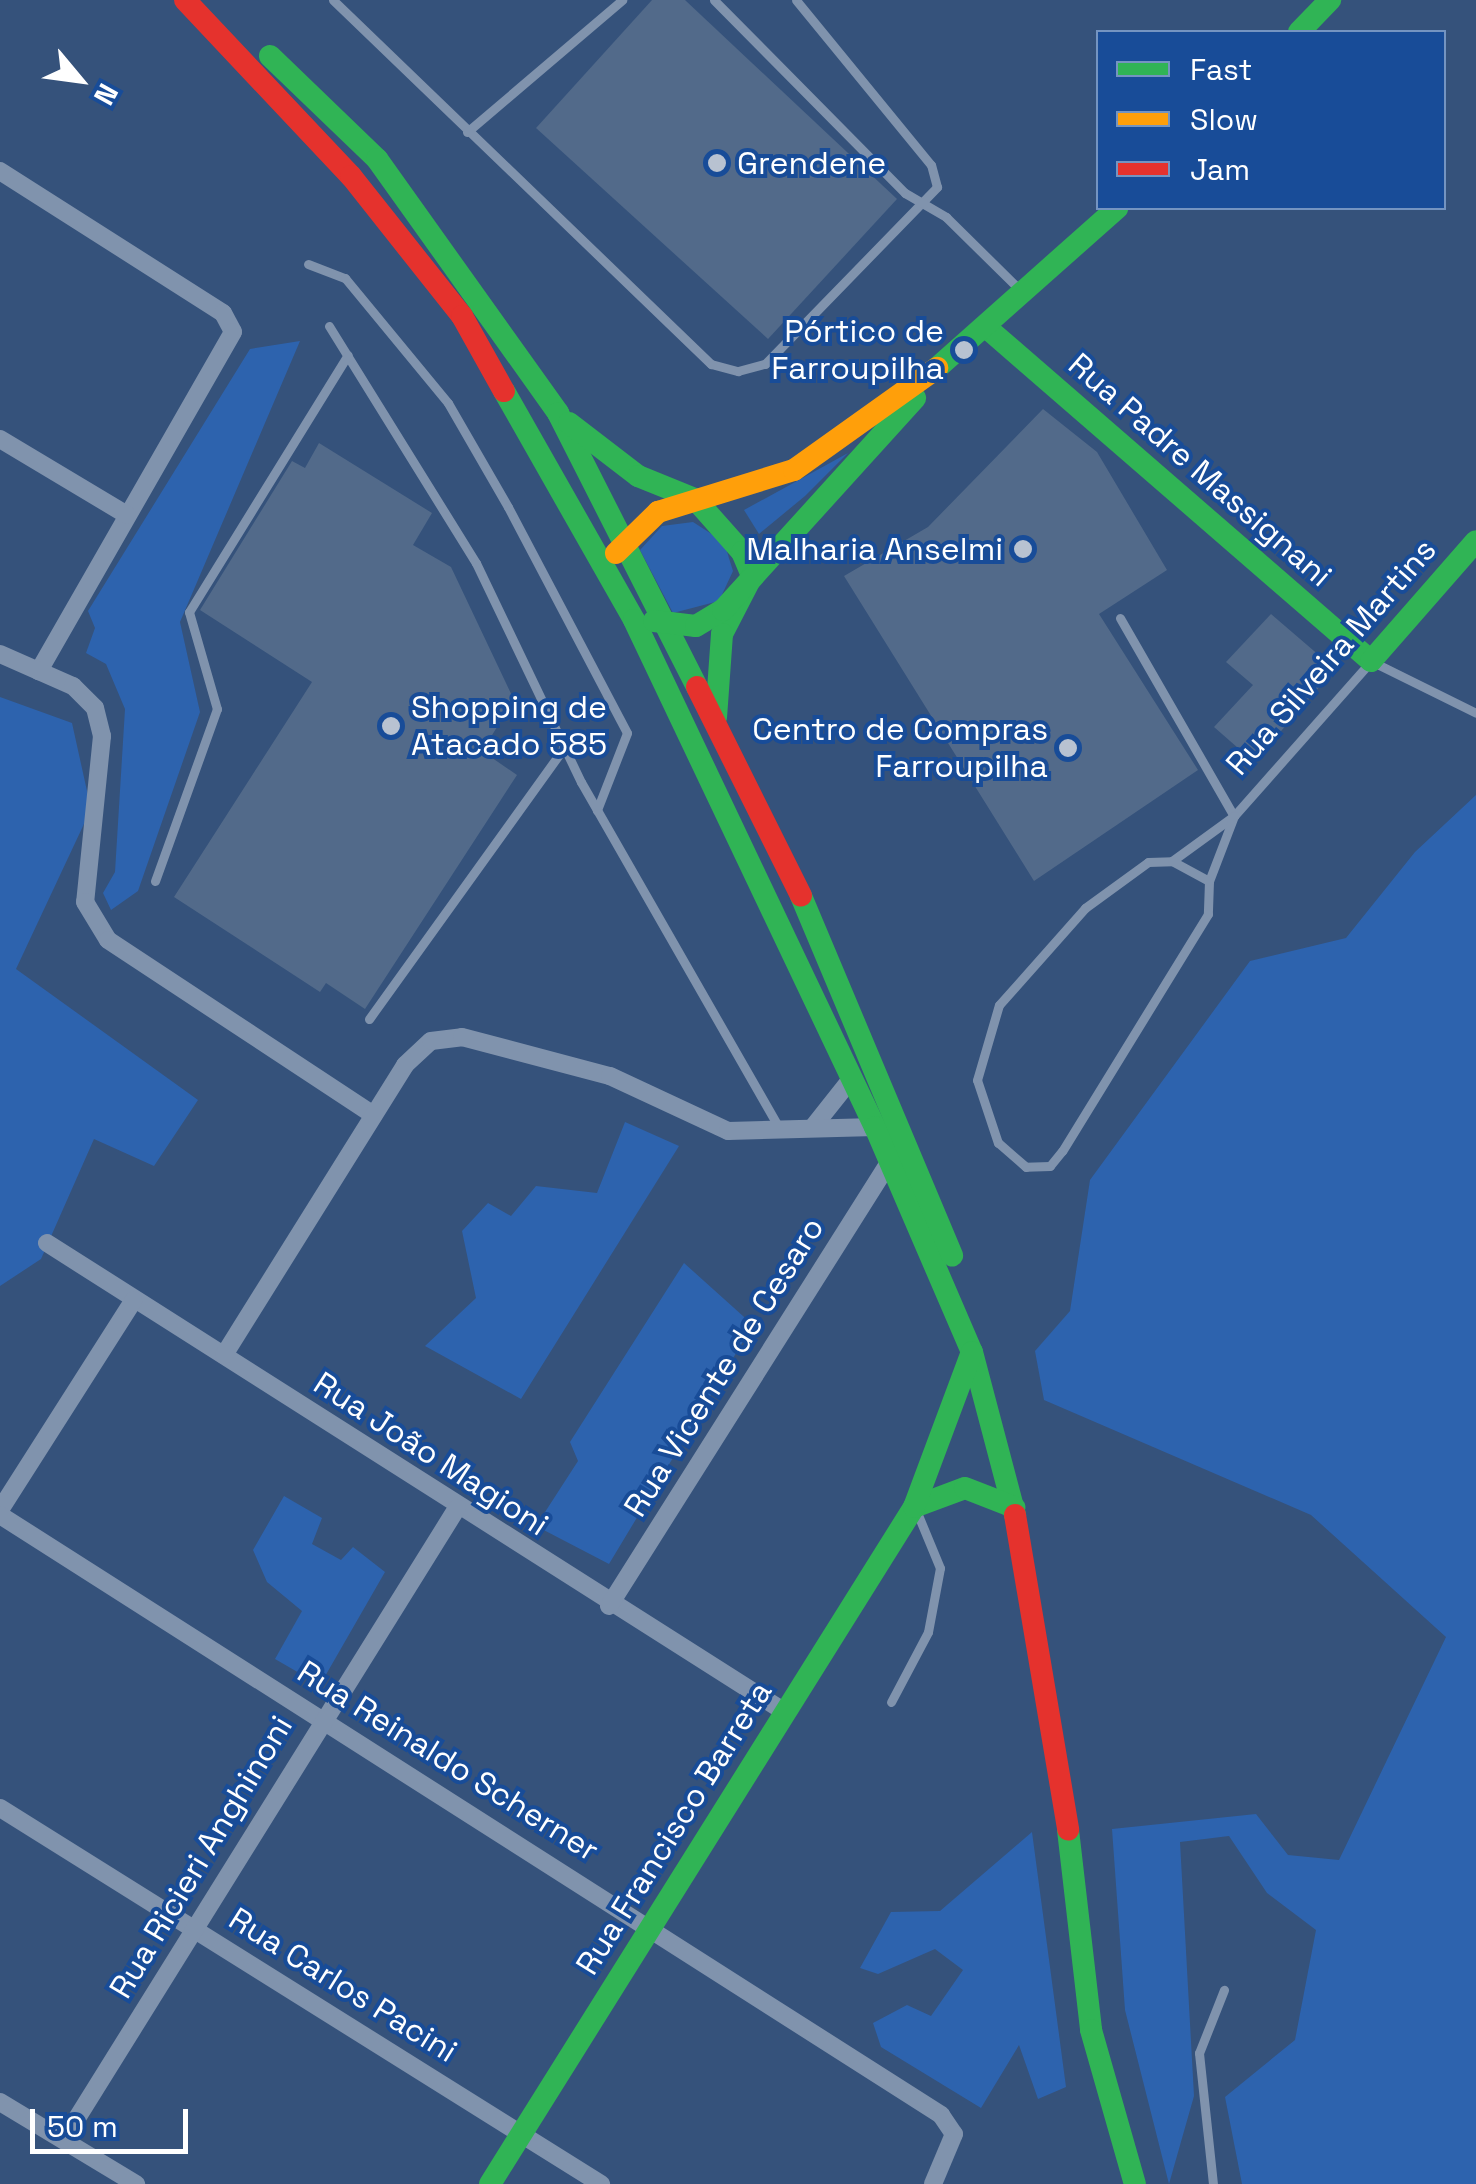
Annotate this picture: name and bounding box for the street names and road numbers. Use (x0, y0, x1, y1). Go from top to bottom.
street label: Rua Padre Massignani (1061, 345, 1339, 595)
street label: Rua Silveira Martins (1218, 531, 1444, 783)
street label: Rua Vicente de Cesaro (616, 1210, 832, 1524)
street label: Rua João Magioni (307, 1364, 555, 1544)
street label: Rua Reinaldo Scherner (290, 1653, 606, 1869)
street label: Rua Francisco Barreta (568, 1674, 780, 1982)
street label: Rua Ricieri Anghinoni (101, 1709, 301, 2005)
street label: Rua Carlos Pacini (222, 1899, 464, 2071)

